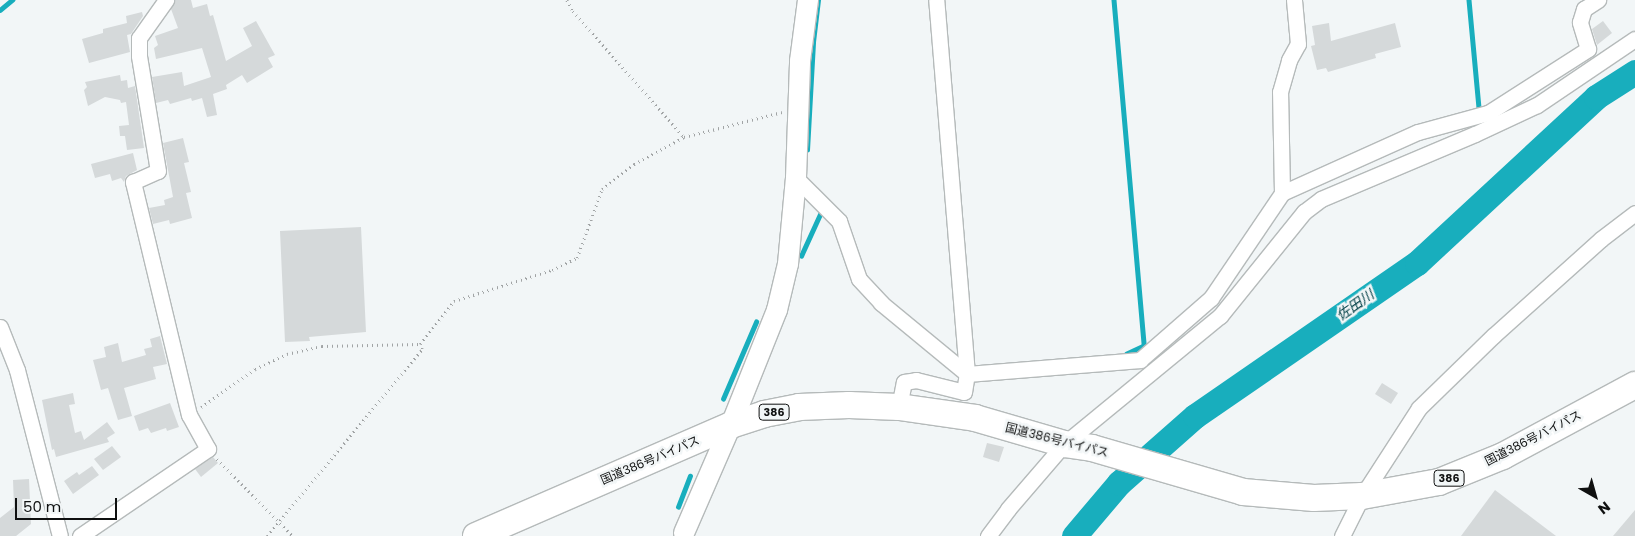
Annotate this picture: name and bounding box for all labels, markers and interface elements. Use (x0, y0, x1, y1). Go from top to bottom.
water label: 佐田川 (1333, 286, 1377, 324)
road number: 386 (758, 404, 790, 421)
street label: 国道386号バイパス (1482, 407, 1584, 469)
street label: 国道386号バイパス (1004, 420, 1110, 460)
street label: 国道386号バイパス (598, 433, 702, 487)
road number: 386 (1433, 469, 1465, 486)
north arrow (1570, 471, 1620, 521)
scale bar (18, 488, 120, 520)
text: 50 m (23, 496, 61, 517)
text: N (1594, 497, 1615, 519)

